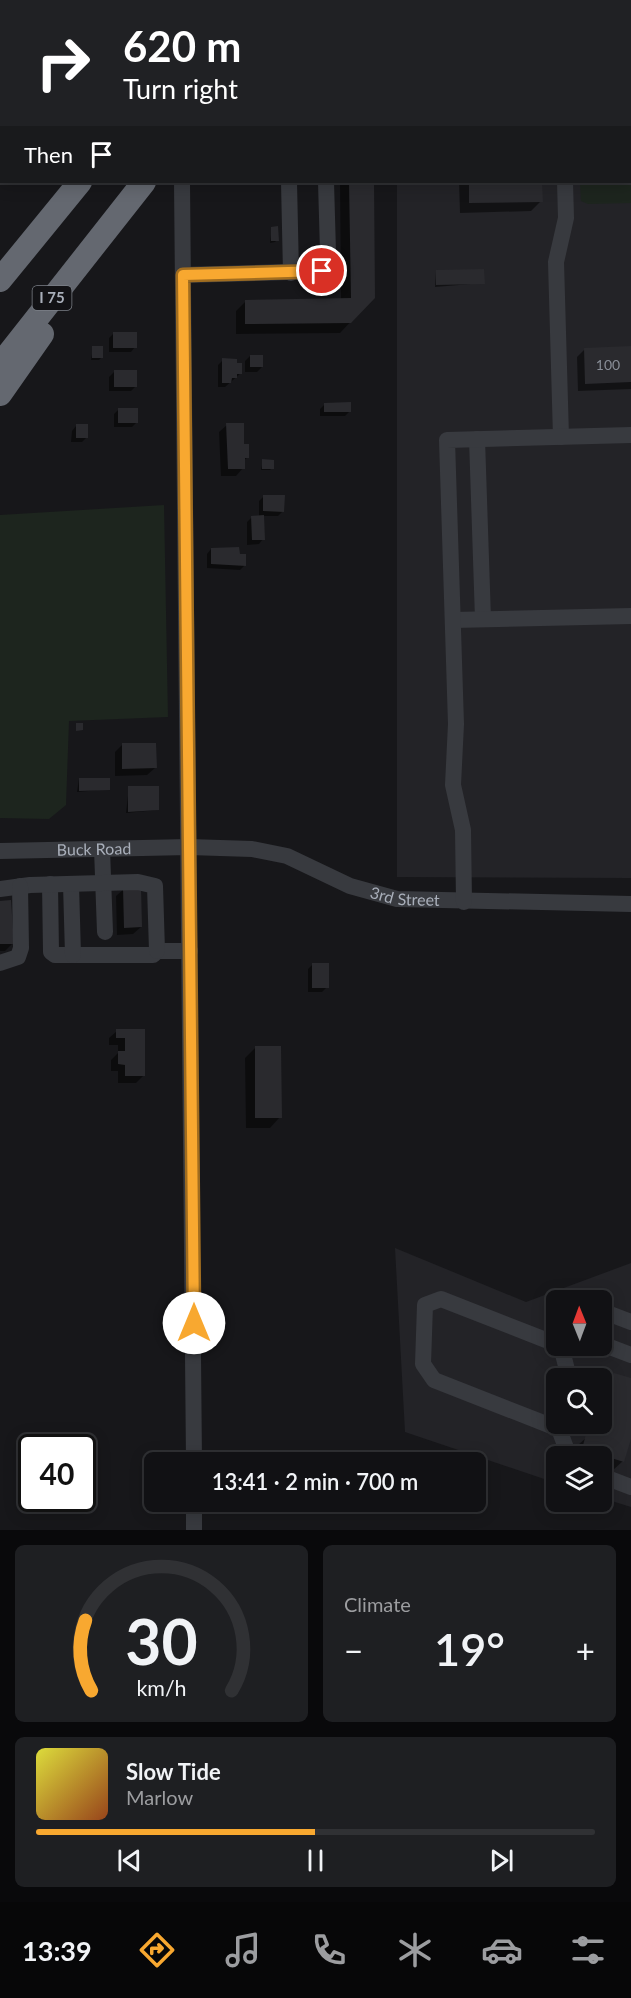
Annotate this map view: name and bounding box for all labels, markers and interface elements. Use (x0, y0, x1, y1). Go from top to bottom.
text: 620 m (123, 21, 241, 71)
icon: right (24, 24, 102, 102)
text: Turn right (123, 72, 238, 105)
icon: arrive (85, 138, 118, 171)
text: Then (24, 141, 73, 168)
pin (296, 245, 347, 296)
icon: arrive (305, 254, 338, 287)
road number: I 75 (32, 286, 72, 310)
house number: 100 (596, 356, 620, 373)
street label: Buck Road (57, 838, 131, 859)
street label: 3rd Street (368, 882, 440, 909)
north arrow (546, 1290, 612, 1356)
map controls (546, 1290, 612, 1512)
position arrow (162, 1291, 226, 1355)
button: search (546, 1368, 612, 1434)
speed limit sign: 40 (18, 1434, 96, 1512)
button: layers (546, 1446, 612, 1512)
text: 13:41 · 2 min · 700 m (212, 1468, 418, 1495)
text: Climate (344, 1592, 411, 1616)
text: 30 (125, 1603, 198, 1678)
text: 19° (434, 1622, 505, 1676)
text: − (344, 1630, 363, 1670)
text: + (576, 1630, 595, 1670)
text: km/h (136, 1675, 187, 1701)
text: Slow Tide (126, 1758, 221, 1785)
text: Marlow (126, 1785, 193, 1809)
icon: previous (113, 1844, 146, 1877)
icon: pause (299, 1844, 332, 1877)
icon: next (485, 1844, 518, 1877)
icon: directions (136, 1929, 178, 1971)
icon: music (222, 1929, 264, 1971)
icon: phone (308, 1929, 350, 1971)
icon: climate (394, 1929, 436, 1971)
icon: car (481, 1929, 523, 1971)
icon: filters (567, 1929, 609, 1971)
text: 13:39 (22, 1934, 92, 1967)

